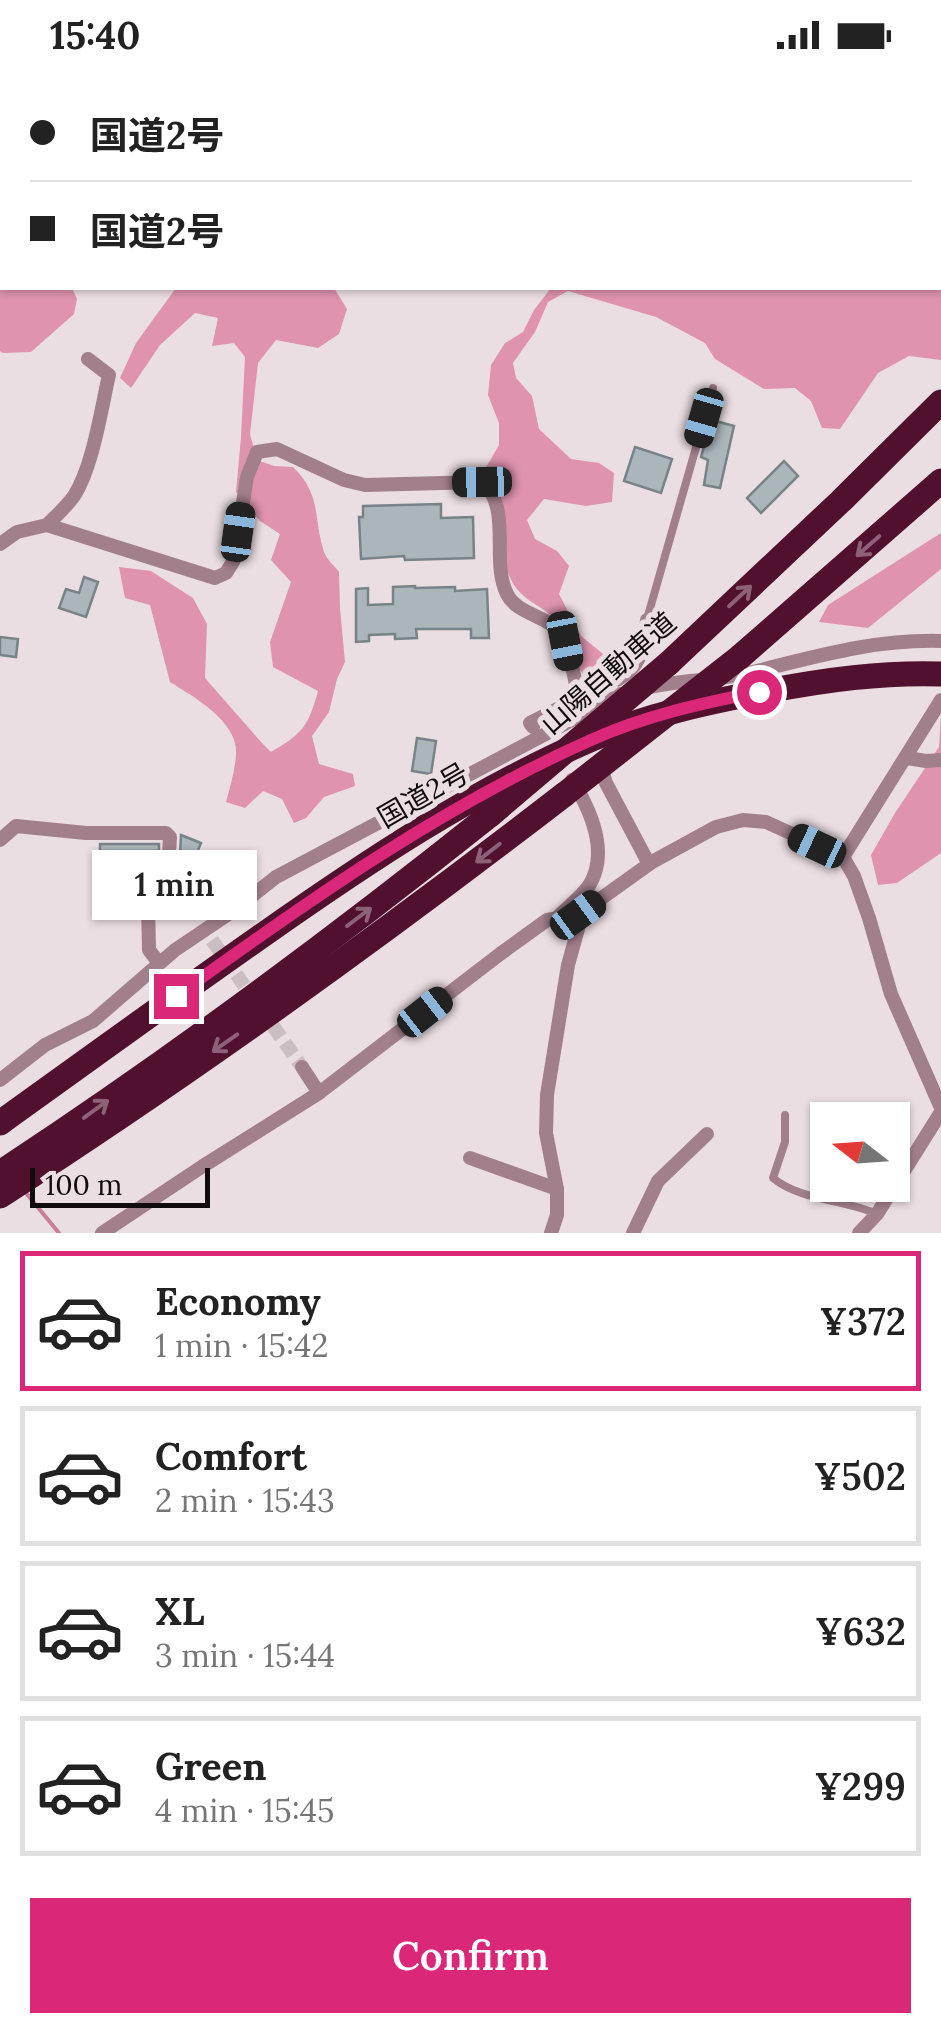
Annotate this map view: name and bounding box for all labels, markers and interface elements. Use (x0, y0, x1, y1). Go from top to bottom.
text: 15:40 (50, 11, 140, 59)
text: 国道2号 (90, 111, 224, 159)
text: 国道2号 (90, 207, 224, 255)
car (681, 385, 727, 451)
car (452, 466, 512, 498)
car (219, 500, 257, 564)
one-way arrow (856, 535, 882, 557)
one-way arrow (727, 585, 752, 608)
street label: 山陽自動車道 (533, 604, 683, 742)
car (545, 609, 585, 673)
route start (737, 670, 782, 715)
street label: 国道2号 (371, 755, 475, 835)
car (783, 820, 851, 872)
one-way arrow (475, 842, 502, 863)
callout: 1 min (94, 851, 258, 921)
text: 1 min (134, 864, 215, 905)
car (545, 885, 611, 945)
one-way arrow (345, 907, 371, 929)
route end (154, 974, 199, 1019)
car (392, 982, 458, 1042)
one-way arrow (211, 1032, 239, 1053)
one-way arrow (82, 1099, 109, 1120)
north arrow (810, 1102, 910, 1202)
map controls (810, 1102, 910, 1202)
scale bar (30, 1163, 210, 1208)
text: 100 m (45, 1167, 122, 1203)
icon: car (35, 1276, 125, 1366)
text: Economy (155, 1277, 321, 1325)
text: ¥372 (820, 1297, 906, 1345)
text: 1 min · 15:42 (155, 1325, 329, 1366)
icon: car (35, 1431, 125, 1521)
text: Comfort (155, 1432, 307, 1480)
text: ¥502 (814, 1452, 906, 1500)
text: 2 min · 15:43 (155, 1480, 335, 1521)
icon: car (35, 1586, 125, 1676)
text: XL (155, 1587, 205, 1635)
text: ¥632 (815, 1607, 906, 1655)
text: 3 min · 15:44 (155, 1635, 335, 1676)
icon: car (35, 1741, 125, 1831)
text: Green (155, 1742, 267, 1790)
text: ¥299 (815, 1762, 906, 1810)
text: 4 min · 15:45 (155, 1790, 335, 1831)
button: Confirm (30, 1898, 911, 2013)

